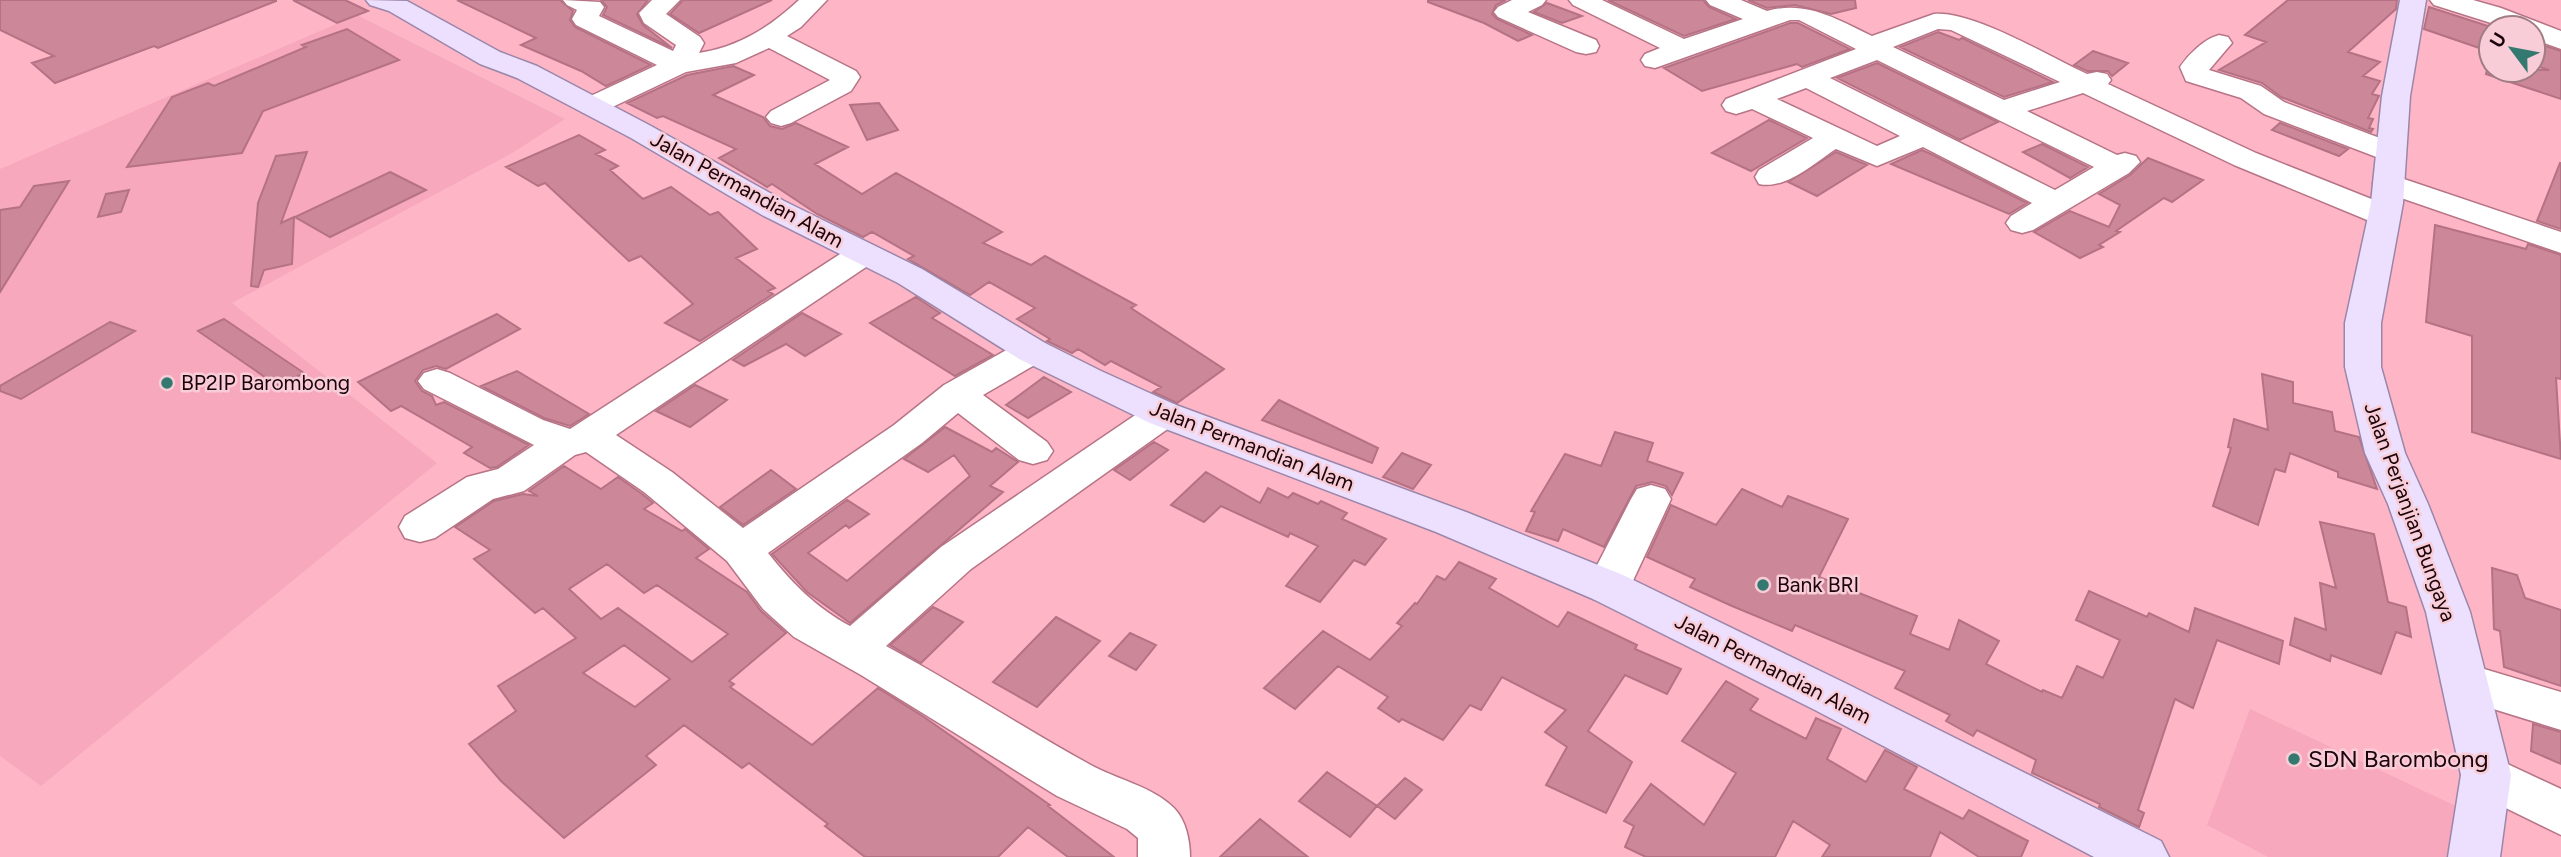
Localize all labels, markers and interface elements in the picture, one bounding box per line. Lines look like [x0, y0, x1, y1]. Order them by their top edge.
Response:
north arrow [2477, 14, 2547, 84]
text: U [2485, 28, 2511, 52]
street label: Jalan Permandian Alam [646, 126, 848, 253]
place label: BP2IP Barombong [181, 370, 350, 395]
marker: BP2IP Barombong [159, 375, 175, 391]
street label: Jalan Permandian Alam [1147, 395, 1358, 496]
street label: Jalan Perjanjian Bungaya [2359, 399, 2462, 625]
place label: Bank BRI [1777, 572, 1859, 597]
marker: Bank BRI [1755, 577, 1771, 593]
street label: Jalan Permandian Alam [1671, 608, 1875, 729]
place label: SDN Barombong [2308, 744, 2489, 773]
marker: SDN Barombong [2286, 751, 2302, 767]

